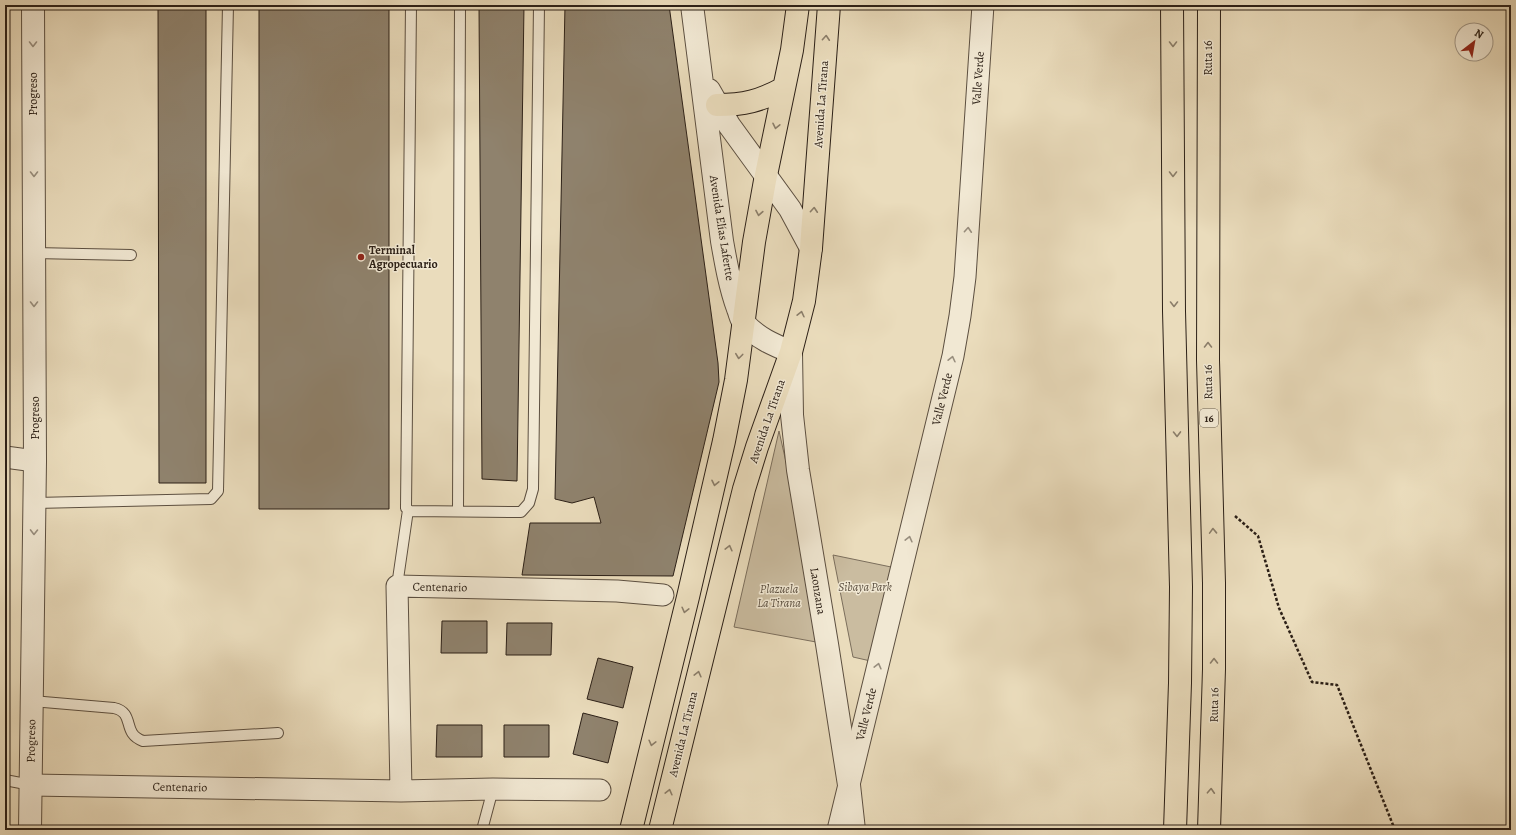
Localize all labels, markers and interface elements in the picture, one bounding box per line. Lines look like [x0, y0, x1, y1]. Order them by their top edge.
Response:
north arrow [1454, 22, 1494, 62]
text: N [1472, 25, 1486, 42]
one-way arrow [822, 35, 831, 41]
street label: Ruta 16 [1200, 40, 1216, 76]
one-way arrow [29, 41, 37, 47]
one-way arrow [1169, 41, 1177, 47]
street label: Valle Verde [968, 51, 988, 106]
street label: Avenida La Tirana [810, 59, 832, 149]
street label: Progreso [25, 72, 41, 116]
one-way arrow [772, 123, 781, 129]
one-way arrow [30, 171, 38, 177]
one-way arrow [1169, 171, 1177, 177]
street label: Avenida Elías Lafertte [706, 173, 738, 282]
one-way arrow [809, 207, 818, 213]
one-way arrow [755, 210, 764, 216]
one-way arrow [964, 227, 973, 233]
place label: Terminal Agropecuario [368, 242, 438, 272]
marker: Terminal Agropecuario [356, 252, 366, 262]
one-way arrow [30, 301, 38, 307]
one-way arrow [1170, 301, 1178, 307]
one-way arrow [796, 311, 804, 317]
one-way arrow [1204, 342, 1212, 348]
one-way arrow [734, 352, 743, 359]
one-way arrow [948, 355, 956, 362]
street label: Ruta 16 [1200, 364, 1216, 400]
street label: Valle Verde [928, 371, 956, 428]
street label: Avenida La Tirana [745, 377, 789, 466]
street label: Progreso [27, 396, 43, 440]
road number: 16 [1200, 409, 1218, 427]
one-way arrow [1173, 431, 1181, 437]
one-way arrow [712, 480, 720, 486]
one-way arrow [1208, 528, 1217, 534]
one-way arrow [30, 529, 38, 535]
one-way arrow [904, 536, 912, 542]
one-way arrow [725, 544, 733, 551]
street label: Laonzana [806, 566, 830, 616]
street label: Centenario [413, 579, 468, 595]
park label: Sibaya Park [838, 579, 892, 595]
park label: Plazuela La Tirana [757, 581, 801, 611]
one-way arrow [681, 606, 690, 613]
one-way arrow [1210, 658, 1218, 664]
one-way arrow [873, 662, 882, 669]
one-way arrow [693, 671, 702, 678]
street label: Valle Verde [852, 686, 880, 743]
street label: Ruta 16 [1206, 687, 1222, 723]
street label: Avenida La Tirana [664, 689, 701, 779]
street label: Progreso [23, 719, 39, 763]
one-way arrow [648, 739, 657, 746]
street label: Centenario [153, 779, 208, 795]
one-way arrow [1206, 788, 1215, 794]
one-way arrow [665, 789, 673, 795]

